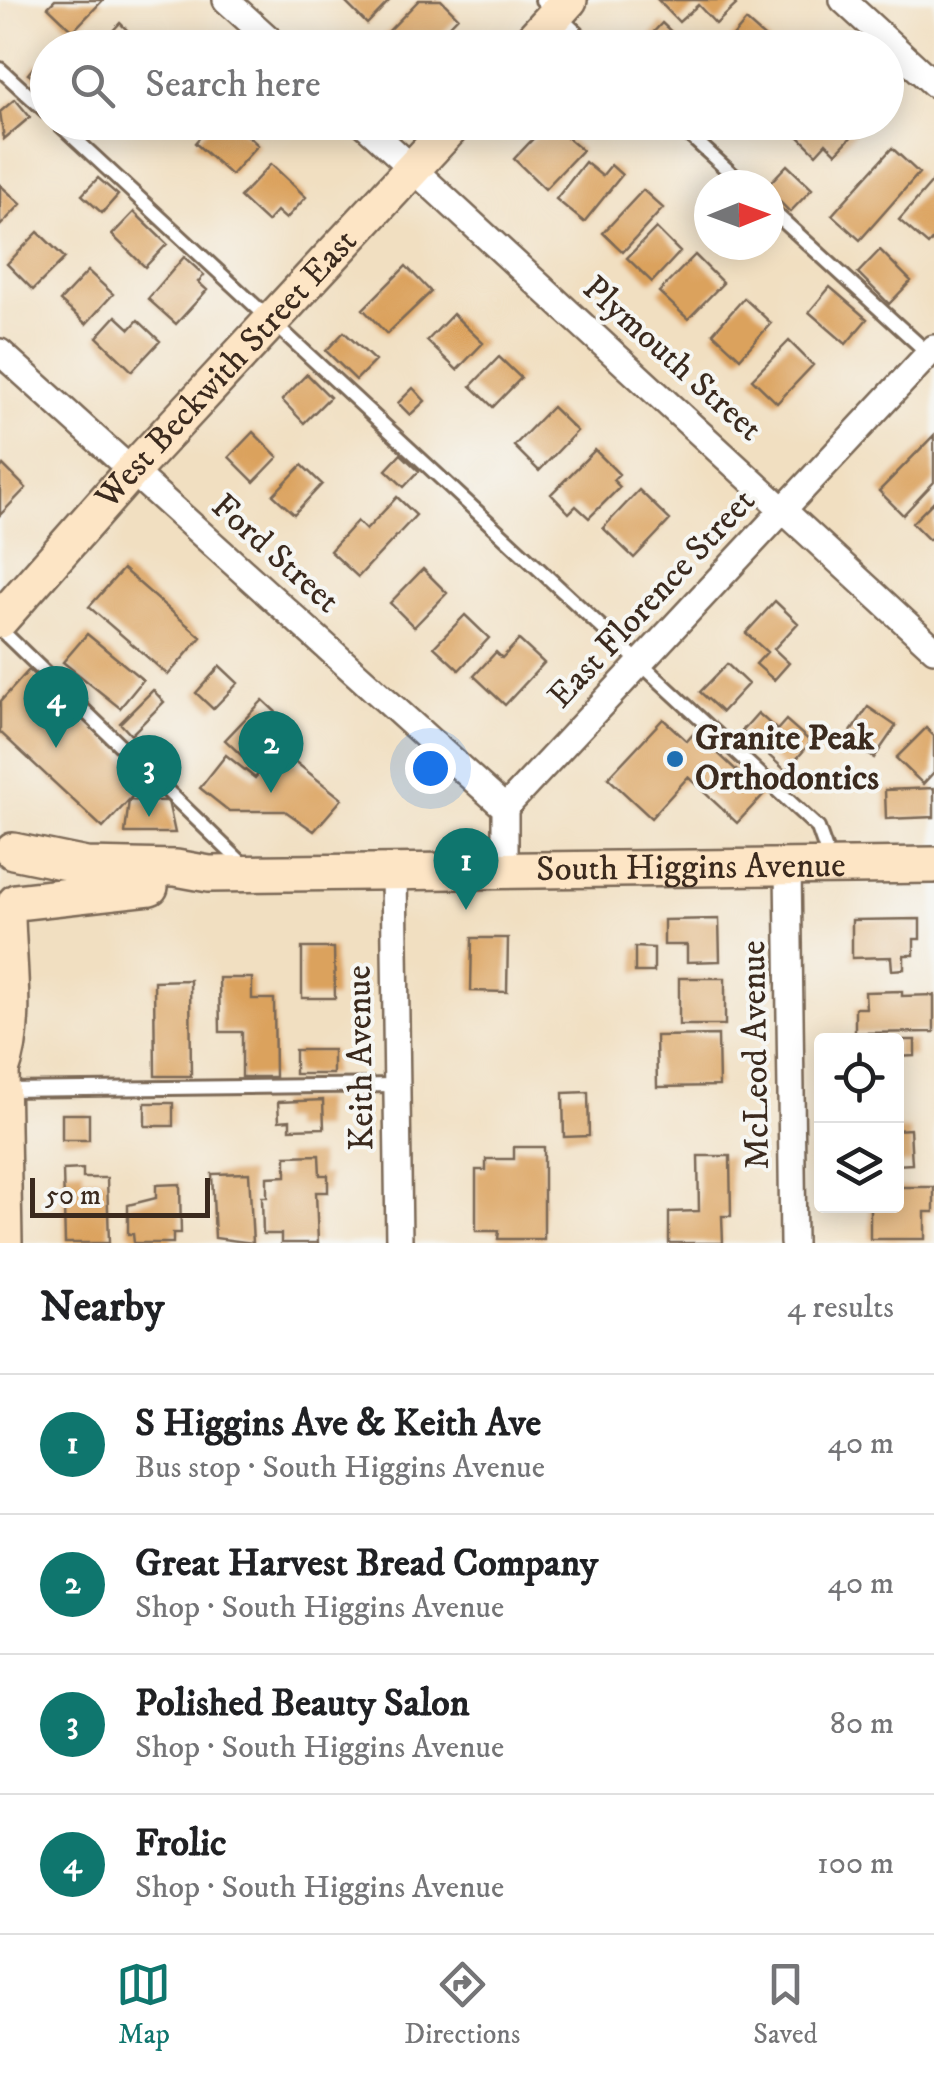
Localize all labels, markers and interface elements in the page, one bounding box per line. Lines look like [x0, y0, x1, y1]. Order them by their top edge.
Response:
search box [30, 30, 904, 140]
icon: search [65, 58, 120, 113]
text: Search here [145, 61, 321, 109]
north arrow [694, 170, 784, 260]
street label: West Beckwith Street East [86, 220, 367, 519]
street label: Plymouth Street [573, 267, 771, 451]
street label: East Florence Street [539, 480, 765, 718]
street label: Ford Street [202, 485, 348, 623]
pin: 4 [23, 666, 88, 748]
pin: 2 [238, 710, 304, 793]
place label: Granite Peak Orthodontics [695, 717, 879, 801]
pin: 3 [116, 734, 182, 817]
your location [405, 743, 456, 794]
marker: Granite Peak Orthodontics [664, 748, 686, 770]
pin: 1 [434, 828, 498, 910]
street label: South Higgins Avenue [536, 844, 846, 892]
street label: McLeod Avenue [732, 940, 780, 1170]
street label: Keith Avenue [337, 965, 385, 1151]
map controls [814, 1033, 904, 1213]
button: locate [814, 1033, 904, 1123]
button: layers [814, 1123, 904, 1213]
scale bar [30, 1173, 210, 1218]
text: 50 m [45, 1178, 101, 1213]
text: Nearby [40, 1282, 164, 1334]
text: 4 results [787, 1288, 894, 1328]
text: S Higgins Ave & Keith Ave [135, 1400, 541, 1448]
text: 1 [67, 1424, 78, 1464]
text: 40 m [827, 1424, 894, 1464]
text: Bus stop · South Higgins Avenue [135, 1448, 545, 1488]
text: Great Harvest Bread Company [135, 1540, 598, 1588]
text: 2 [65, 1564, 80, 1604]
text: 40 m [827, 1564, 894, 1604]
text: Shop · South Higgins Avenue [135, 1588, 504, 1628]
text: Polished Beauty Salon [135, 1680, 470, 1728]
text: 3 [67, 1704, 78, 1744]
text: 80 m [830, 1704, 894, 1744]
text: Shop · South Higgins Avenue [135, 1728, 504, 1768]
text: Frolic [135, 1820, 226, 1868]
text: 4 [63, 1844, 82, 1884]
text: 100 m [817, 1844, 894, 1884]
text: Shop · South Higgins Avenue [135, 1868, 504, 1908]
tab: Map [116, 1957, 171, 2052]
tab: Directions [404, 1957, 520, 2052]
tab: Saved [753, 1957, 818, 2052]

